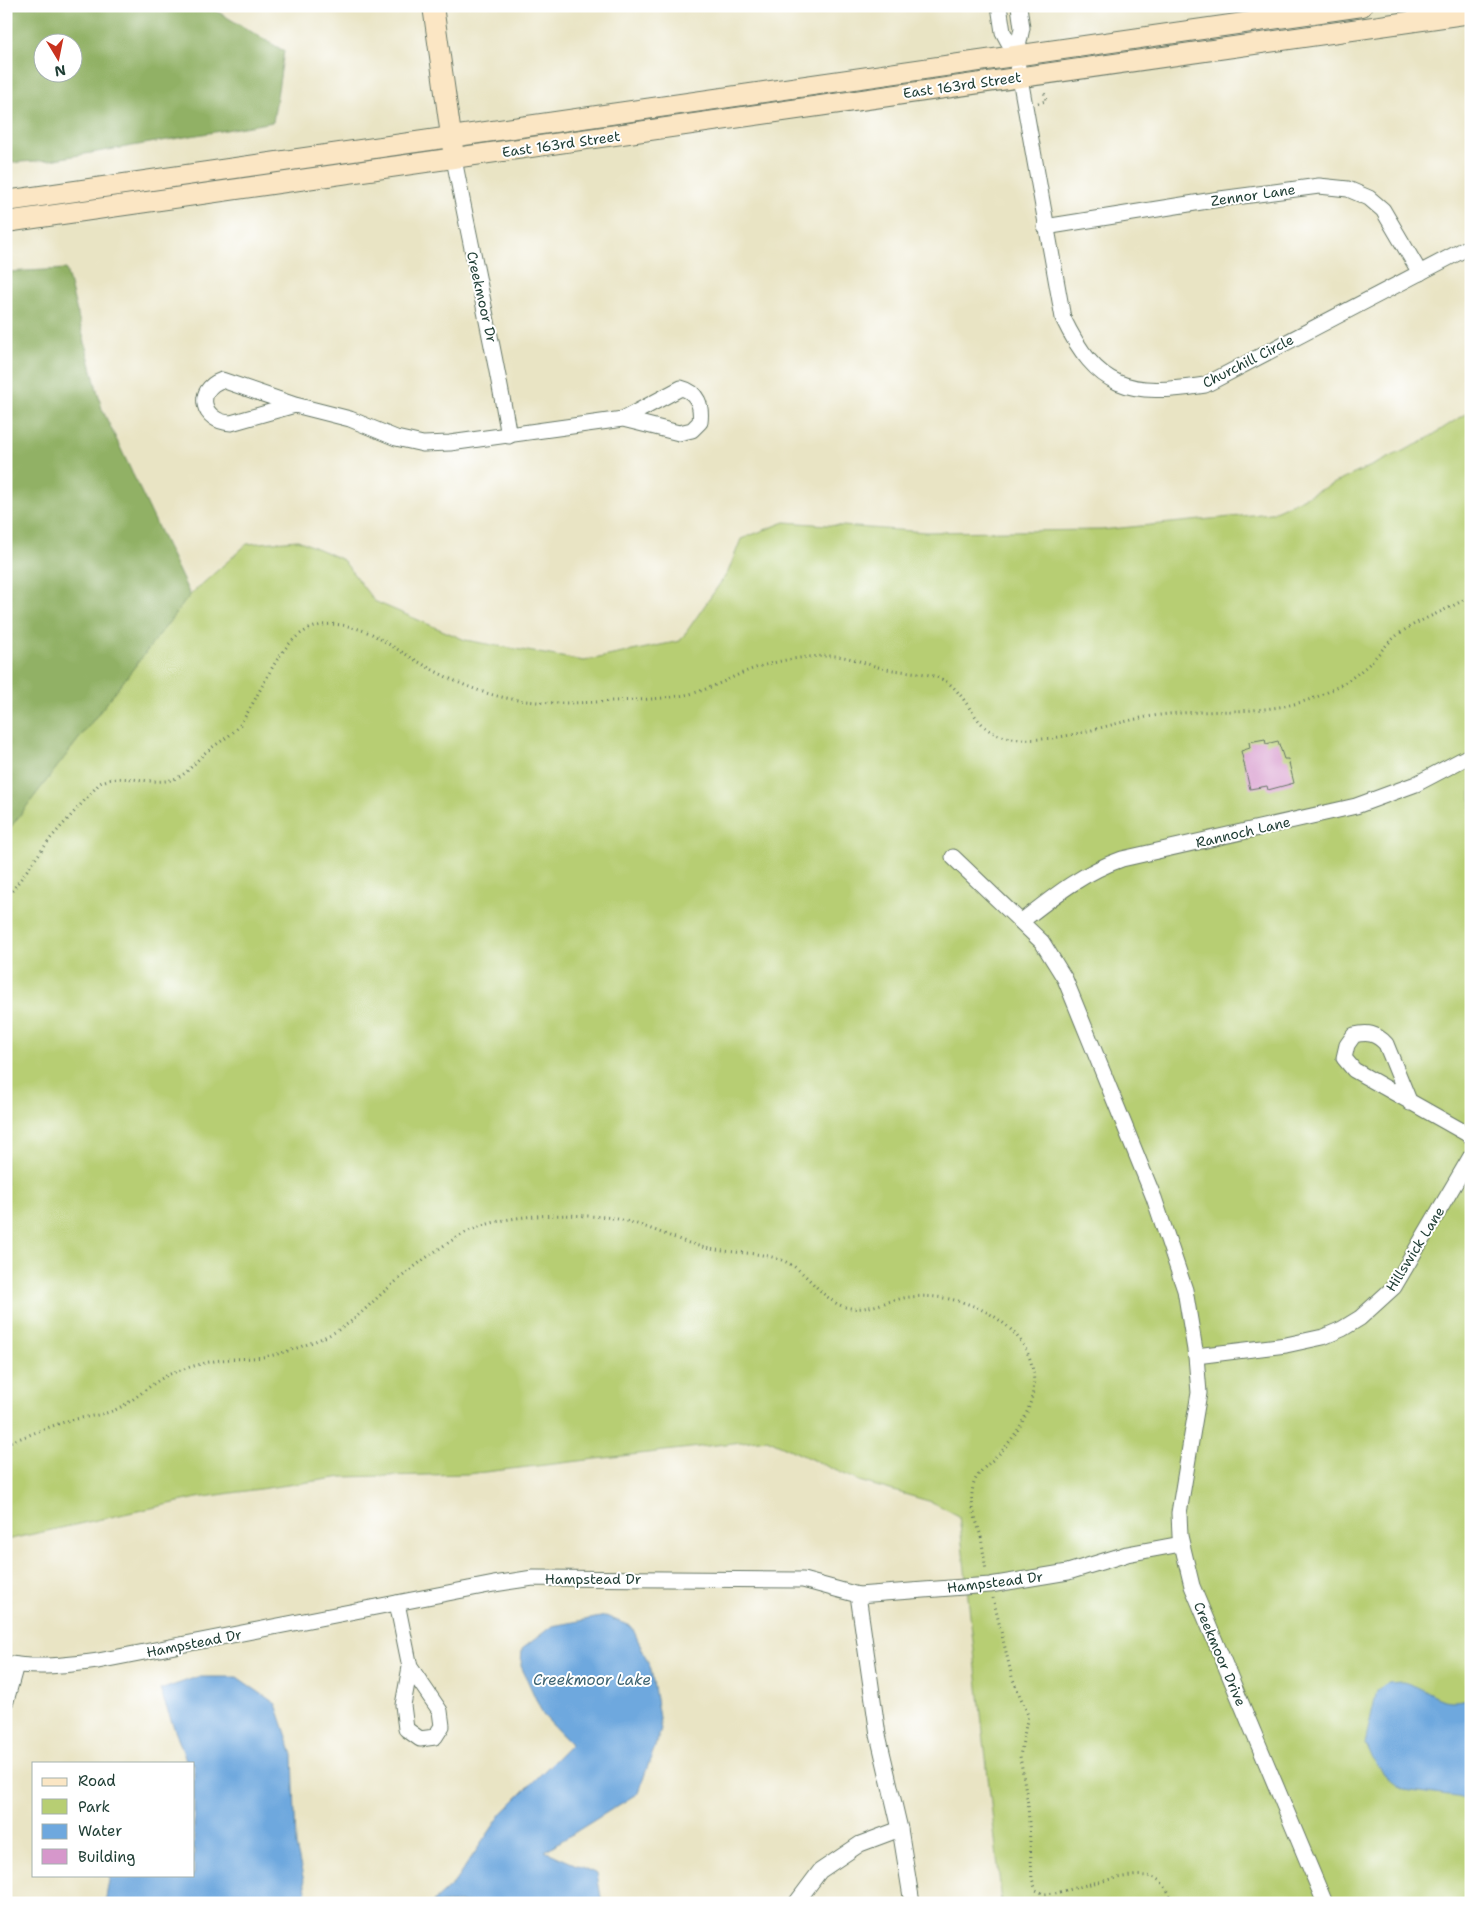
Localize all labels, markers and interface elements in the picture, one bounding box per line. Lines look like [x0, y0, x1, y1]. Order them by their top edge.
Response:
north arrow [32, 32, 82, 82]
text: N [53, 61, 67, 81]
street label: East 163rd Street [902, 68, 1022, 102]
street label: East 163rd Street [501, 127, 621, 161]
street label: Zennor Lane [1210, 180, 1297, 210]
street label: Creekmoor Dr [463, 250, 501, 345]
street label: Churchill Circle [1199, 330, 1297, 392]
street label: Rannoch Lane [1194, 812, 1292, 852]
street label: Hillswick Lane [1382, 1203, 1448, 1295]
street label: Hampstead Dr [946, 1567, 1044, 1597]
street label: Hampstead Dr [545, 1570, 642, 1588]
street label: Creekmoor Drive [1190, 1599, 1250, 1709]
street label: Hampstead Dr [145, 1625, 244, 1661]
water label: Creekmoor Lake [533, 1670, 651, 1690]
legend [32, 1762, 195, 1876]
text: Road [78, 1771, 116, 1791]
text: Park [78, 1797, 110, 1817]
text: Water [78, 1821, 122, 1841]
text: Building [78, 1847, 135, 1867]

